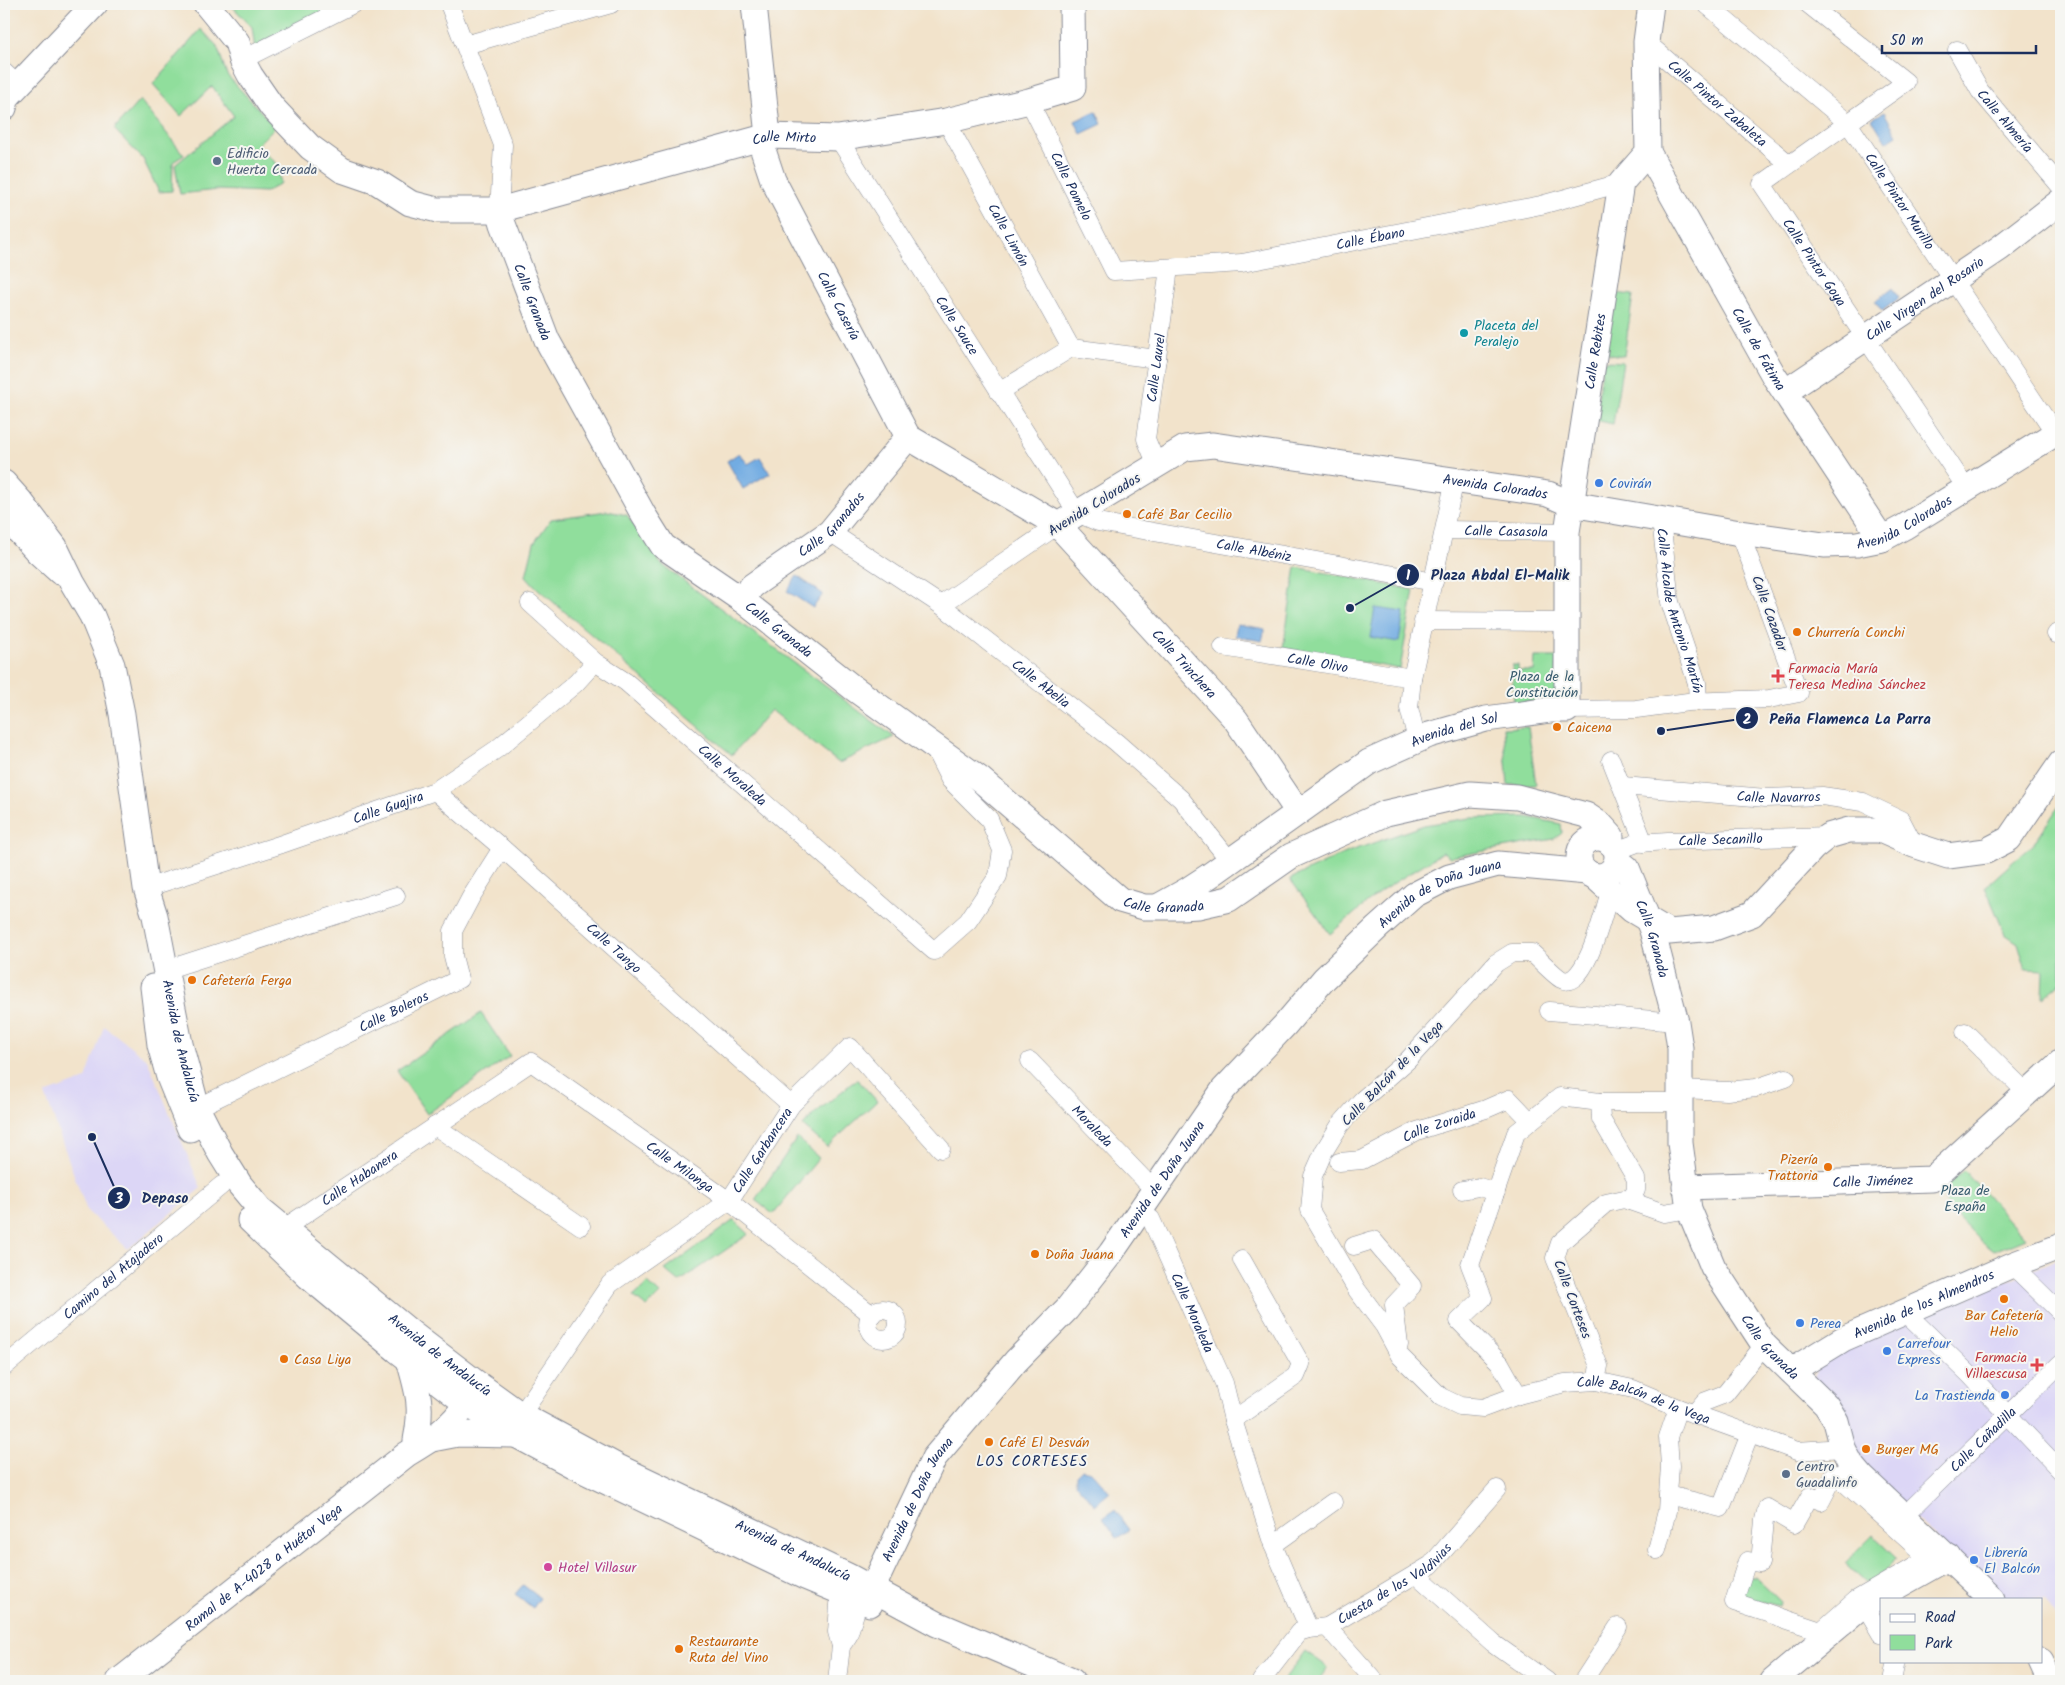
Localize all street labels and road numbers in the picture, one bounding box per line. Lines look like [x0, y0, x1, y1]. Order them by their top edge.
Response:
street label: Calle Pintor Zabaleta [1662, 55, 1772, 153]
street label: Calle Almería [1971, 85, 2038, 158]
street label: Calle Mirto [750, 126, 816, 152]
street label: Calle Pomelo [1044, 148, 1097, 225]
street label: Calle Pintor Murillo [1859, 148, 1940, 255]
street label: Calle Limón [981, 200, 1034, 271]
street label: Calle Pintor Goya [1776, 214, 1851, 311]
street label: Calle Ébano [1334, 222, 1407, 257]
street label: Calle Virgen del Rosario [1861, 252, 1989, 347]
street label: Calle Granada [507, 261, 556, 344]
street label: Calle Casería [811, 267, 865, 345]
street label: Calle Sauce [929, 292, 984, 361]
street label: Calle de Fátima [1726, 303, 1791, 396]
street label: Calle Rebites [1579, 312, 1613, 391]
street label: Calle Laurel [1141, 332, 1172, 404]
street label: Avenida Colorados [1044, 468, 1145, 542]
street label: Avenida Colorados [1441, 469, 1549, 506]
street label: Calle Granados [793, 487, 871, 563]
street label: Avenida Colorados [1854, 490, 1957, 556]
street label: Calle Casasola [1464, 520, 1548, 544]
street label: Calle Alcalde Antonio Martín [1650, 527, 1708, 694]
street label: Calle Albéniz [1214, 533, 1293, 568]
street label: Calle Cazador [1745, 572, 1793, 656]
street label: Calle Granada [740, 596, 817, 664]
street label: Calle Trinchera [1146, 624, 1222, 704]
street label: Calle Olivo [1285, 648, 1350, 679]
street label: Calle Abelia [1006, 654, 1075, 714]
street label: Avenida del Sol [1407, 707, 1500, 754]
street label: Calle Moraleda [692, 739, 771, 812]
street label: Calle Guajira [350, 786, 427, 831]
street label: Calle Navarros [1736, 786, 1821, 810]
street label: Calle Secanillo [1678, 828, 1763, 853]
street label: Avenida de Doña Juana [1373, 854, 1504, 934]
street label: Calle Granada [1120, 891, 1206, 919]
street label: Calle Granada [1629, 896, 1674, 980]
street label: Calle Tango [581, 918, 646, 979]
street label: Avenida de Andalucía [156, 978, 205, 1105]
street label: Calle Boleros [355, 986, 433, 1039]
street label: Calle Balcón de la Vega [1336, 1016, 1449, 1132]
street label: Moraleda [1066, 1100, 1118, 1153]
street label: Calle Garbancera [727, 1103, 799, 1198]
street label: Calle Zoraida [1398, 1103, 1479, 1149]
street label: Avenida de Doña Juana [1114, 1116, 1211, 1243]
street label: Calle Milonga [641, 1136, 718, 1199]
street label: Calle Habanera [317, 1145, 403, 1212]
street label: Calle Jiménez [1832, 1170, 1914, 1194]
street label: Camino del Atajadero [58, 1228, 169, 1326]
street label: Calle Corteses [1547, 1257, 1597, 1342]
street label: Avenida de los Almendros [1850, 1264, 1998, 1345]
street label: Calle Moraleda [1164, 1269, 1219, 1357]
street label: Avenida de Andalucía [383, 1308, 496, 1402]
street label: Calle Granada [1735, 1310, 1804, 1386]
street label: Calle Balcón de la Vega [1576, 1371, 1713, 1431]
street label: Calle Cañadilla [1945, 1402, 2022, 1478]
street label: Avenida de Doña Juana [876, 1432, 959, 1566]
street label: Ramal de A-4028 a Huétor Vega [180, 1499, 348, 1637]
street label: Avenida de Andalucía [731, 1514, 854, 1588]
street label: Cuesta de los Valdivias [1333, 1538, 1458, 1631]

